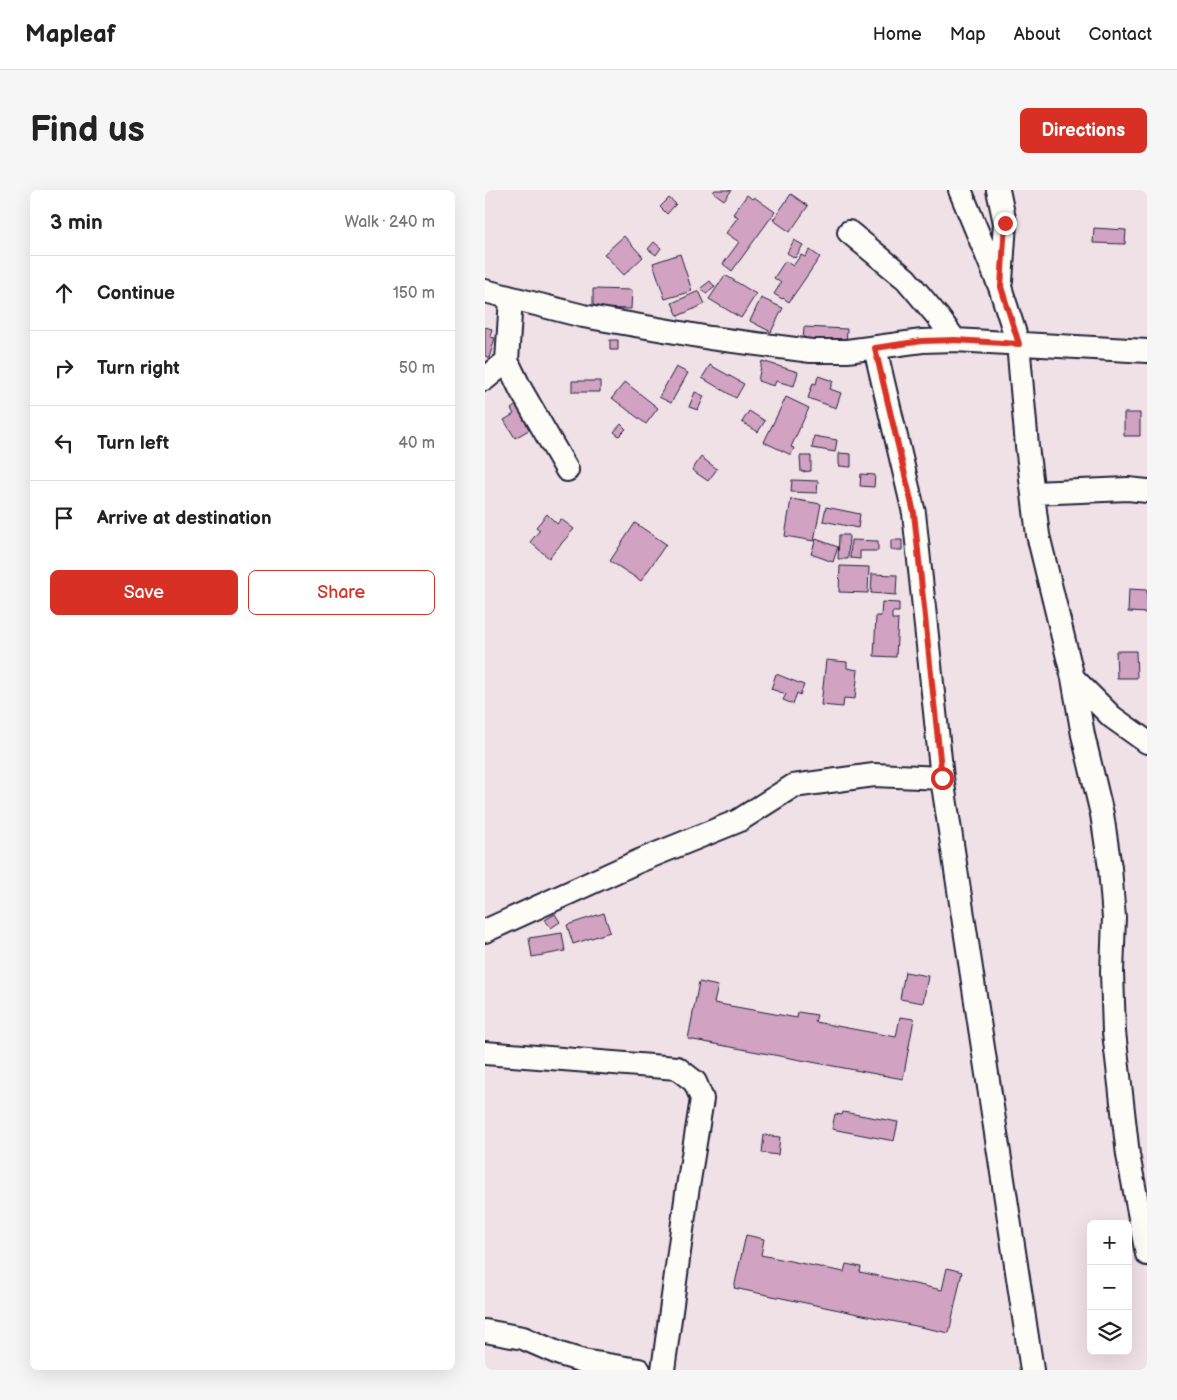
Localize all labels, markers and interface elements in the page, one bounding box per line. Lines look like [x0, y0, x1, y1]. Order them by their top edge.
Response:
text: Mapleaf [25, 20, 116, 49]
text: Home [873, 24, 922, 45]
text: Map [950, 24, 986, 45]
text: About [1014, 24, 1061, 45]
text: Contact [1089, 24, 1152, 45]
button: Directions [1020, 108, 1147, 153]
text: Find us [30, 109, 145, 152]
text: 3 min [50, 210, 103, 235]
route end [994, 212, 1017, 235]
text: Walk · 240 m [345, 213, 435, 232]
icon: ahead [50, 279, 78, 307]
text: Continue [97, 282, 175, 305]
text: 150 m [393, 284, 435, 303]
icon: right [50, 354, 78, 382]
text: Turn right [97, 357, 180, 380]
text: 50 m [399, 359, 435, 378]
icon: left [50, 429, 78, 457]
text: Turn left [97, 432, 169, 455]
text: 40 m [398, 434, 435, 453]
icon: arrive [50, 504, 78, 532]
text: Arrive at destination [97, 507, 272, 530]
button: Save [50, 570, 238, 615]
button: Share [248, 570, 435, 615]
route start [931, 767, 954, 790]
map controls [1087, 1220, 1132, 1355]
button: + [1087, 1220, 1132, 1265]
button: − [1087, 1265, 1132, 1310]
button: layers [1087, 1310, 1132, 1355]

